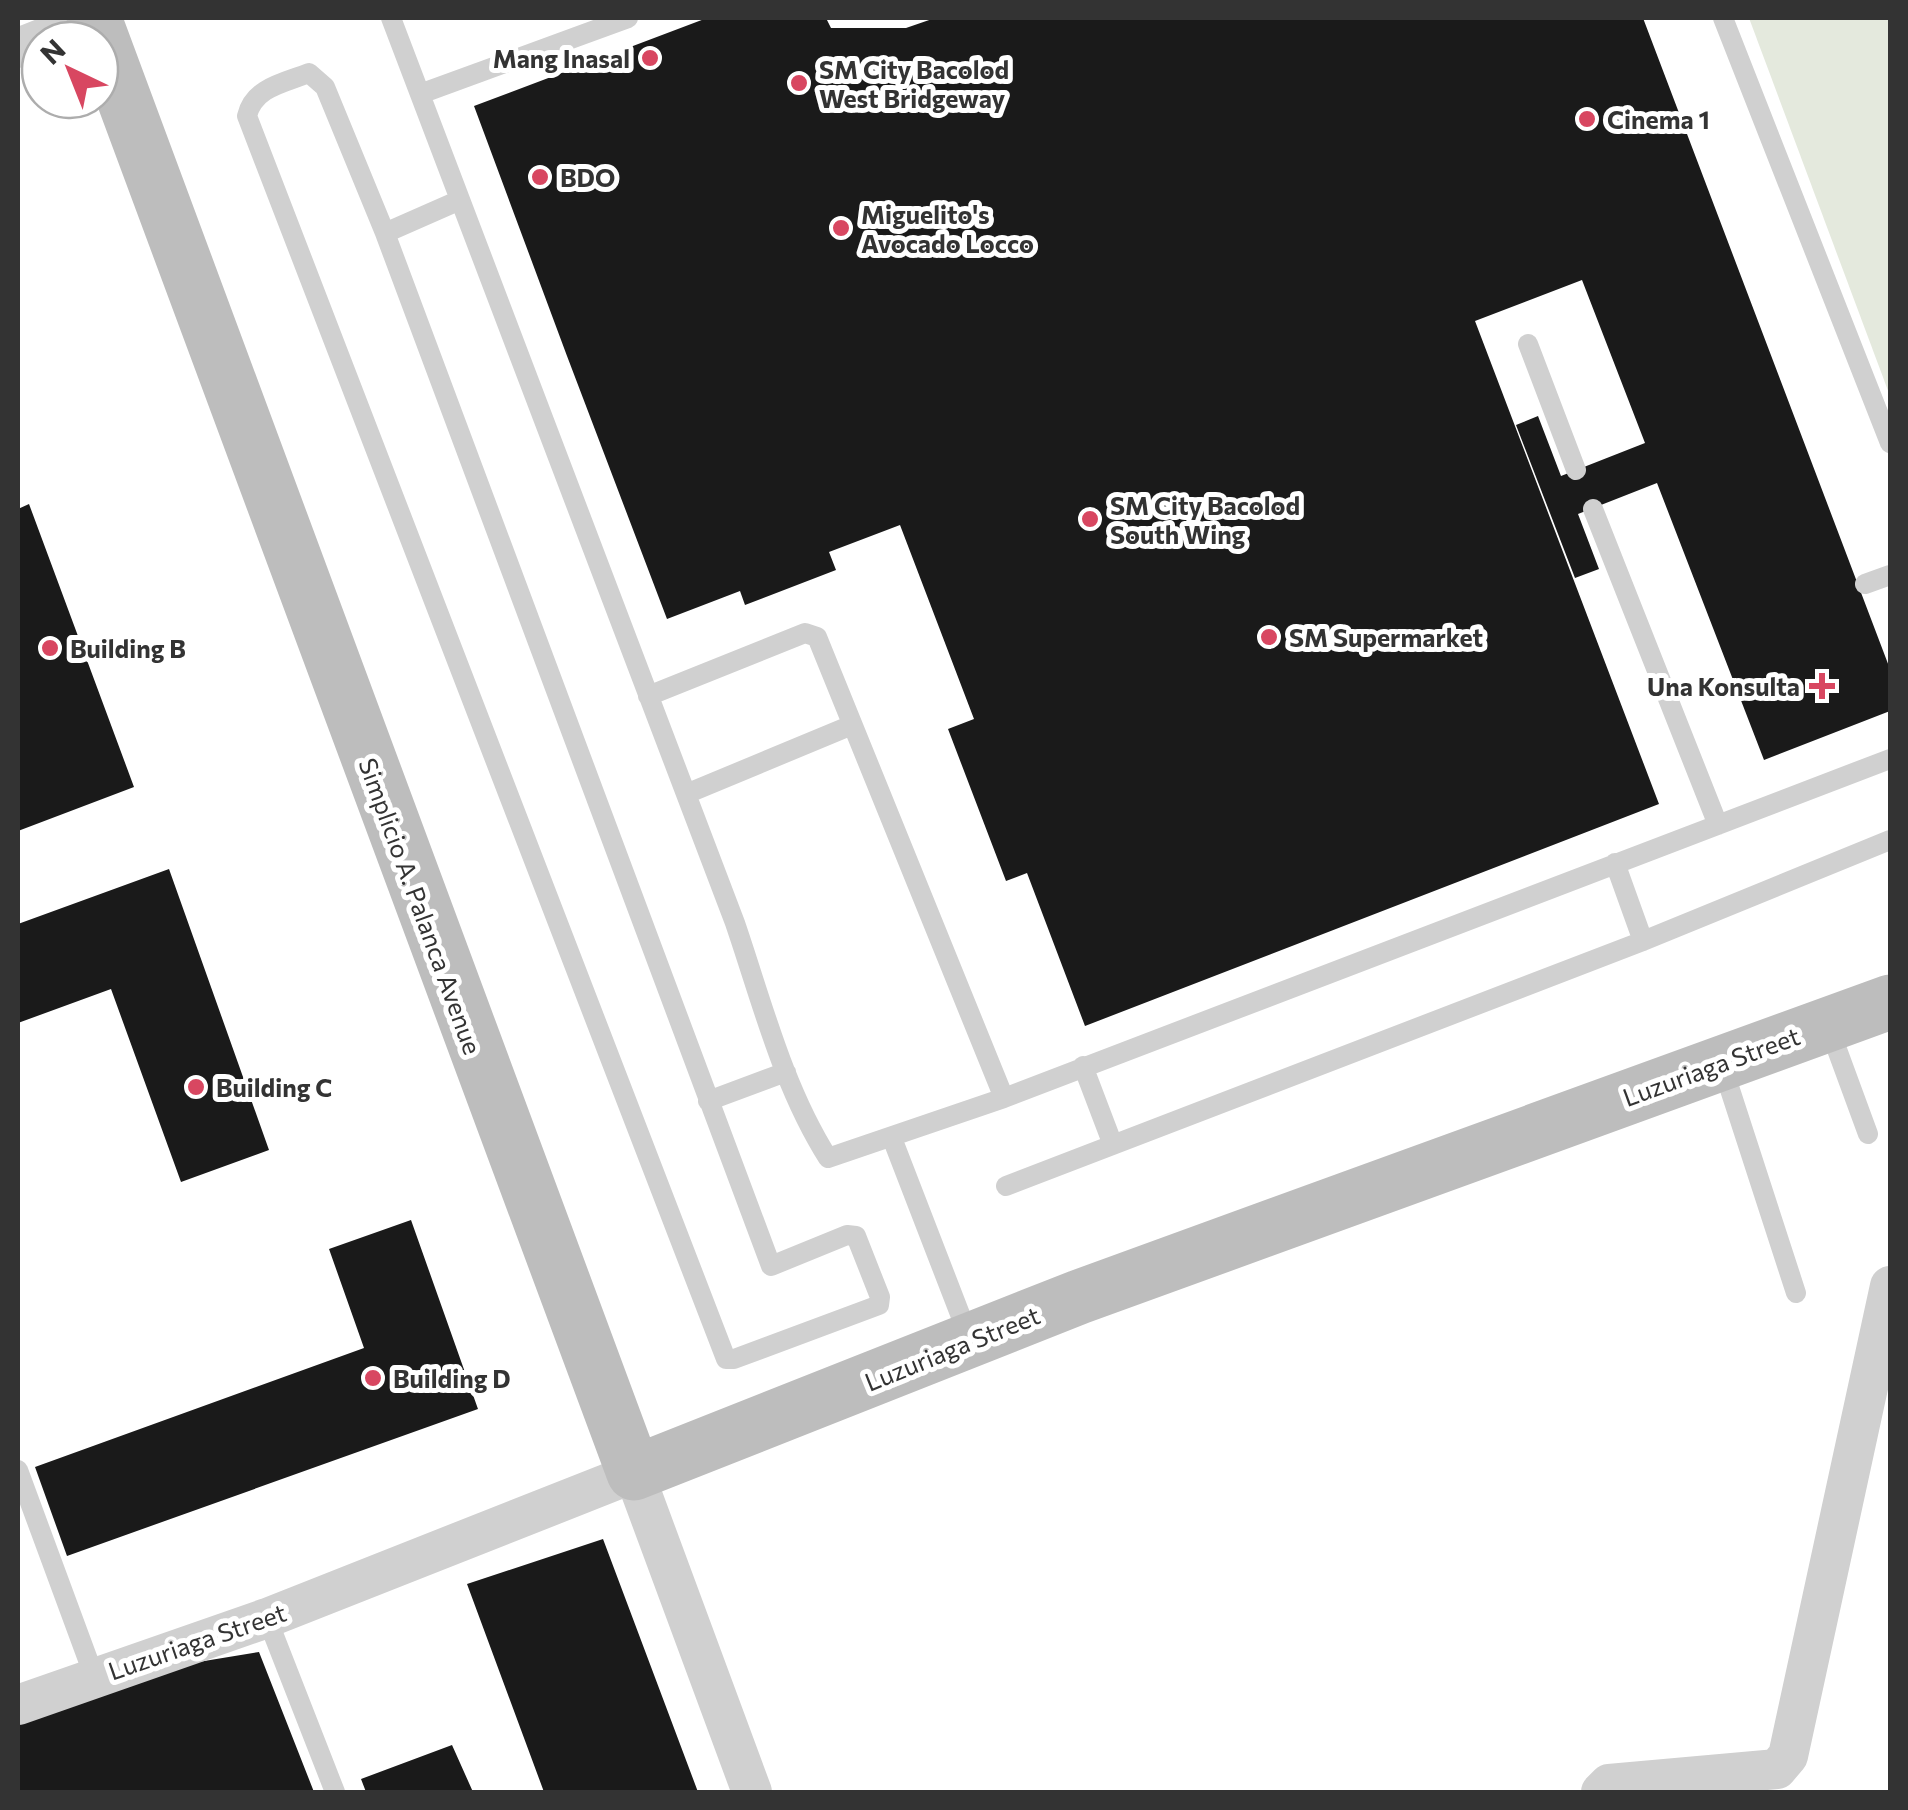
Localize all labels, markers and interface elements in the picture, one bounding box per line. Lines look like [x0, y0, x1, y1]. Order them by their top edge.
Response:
north arrow [20, 20, 120, 120]
text: N [33, 31, 72, 71]
place label: Mang Inasal [493, 43, 630, 73]
marker: Mang Inasal [639, 47, 661, 69]
place label: SM City Bacolod West Bridgeway [819, 54, 1009, 113]
marker: SM City Bacolod West Bridgeway [788, 72, 810, 94]
place label: Cinema 1 [1607, 104, 1710, 134]
marker: Cinema 1 [1576, 108, 1598, 130]
place label: BDO [560, 162, 615, 192]
marker: BDO [529, 166, 551, 188]
place label: Miguelito's Avocado Locco [861, 199, 1034, 258]
marker: Miguelito's Avocado Locco [830, 217, 852, 239]
place label: SM City Bacolod South Wing [1110, 490, 1300, 549]
marker: SM City Bacolod South Wing [1079, 508, 1101, 530]
place label: SM Supermarket [1289, 622, 1483, 652]
marker: SM Supermarket [1258, 626, 1280, 648]
place label: Building B [70, 633, 186, 663]
marker: Building B [39, 637, 61, 659]
place label: Una Konsulta [1647, 671, 1800, 701]
marker: Una Konsulta [1809, 673, 1835, 699]
street label: Simplicio A. Palanca Avenue [353, 754, 489, 1058]
street label: Luzuriaga Street [1618, 1020, 1804, 1112]
place label: Building C [216, 1072, 332, 1102]
marker: Building C [185, 1076, 207, 1098]
street label: Luzuriaga Street [860, 1299, 1044, 1397]
place label: Building D [393, 1363, 511, 1393]
marker: Building D [362, 1367, 384, 1389]
street label: Luzuriaga Street [104, 1597, 290, 1685]

